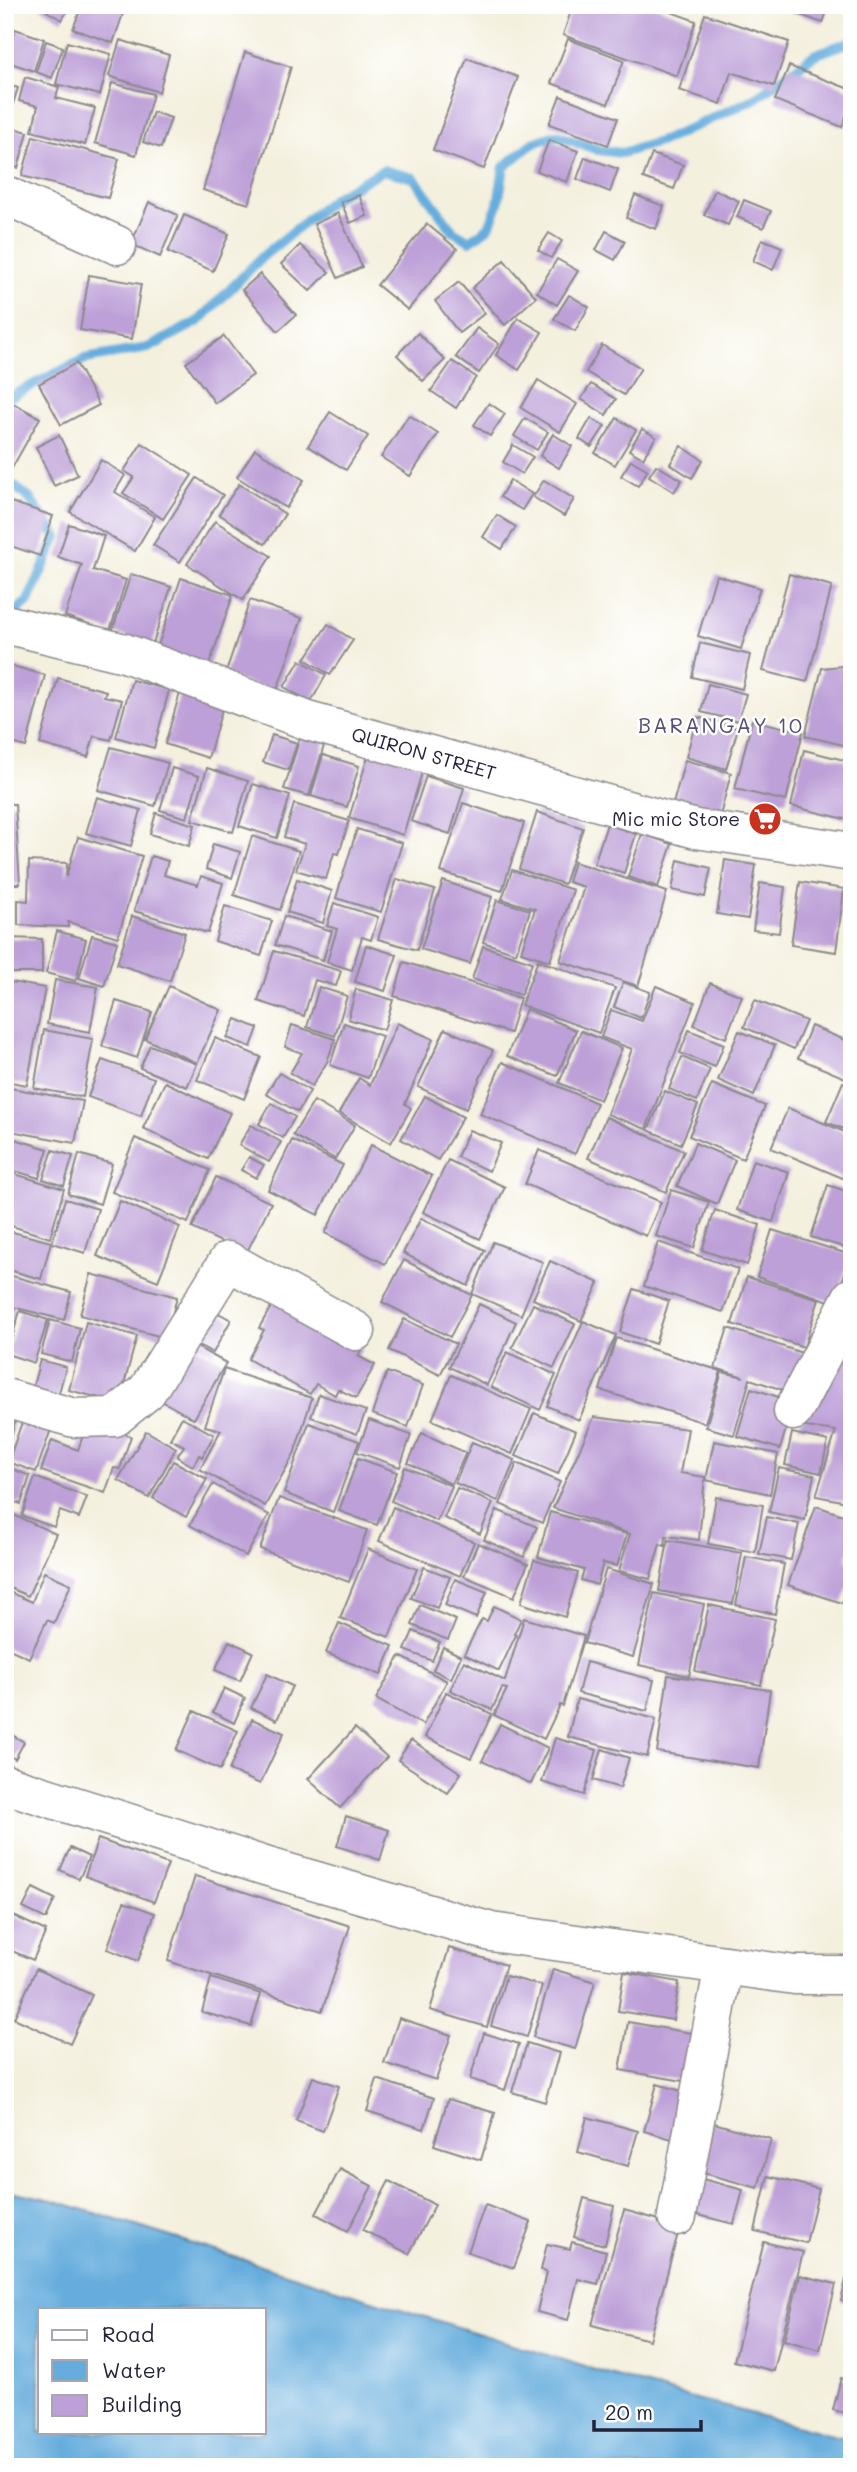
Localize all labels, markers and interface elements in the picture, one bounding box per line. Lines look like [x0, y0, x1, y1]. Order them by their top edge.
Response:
district label: BARANGAY 10 [638, 711, 804, 738]
street label: QUIRON STREET [349, 721, 499, 785]
supermarket icon: Mic mic Store [746, 800, 784, 838]
place label: Mic mic Store [612, 806, 740, 831]
legend [38, 2308, 266, 2434]
text: Road [102, 2320, 154, 2347]
text: Water [102, 2356, 166, 2383]
scale bar [594, 2388, 701, 2432]
text: Building [102, 2390, 182, 2417]
text: 20 m [605, 2398, 653, 2425]

